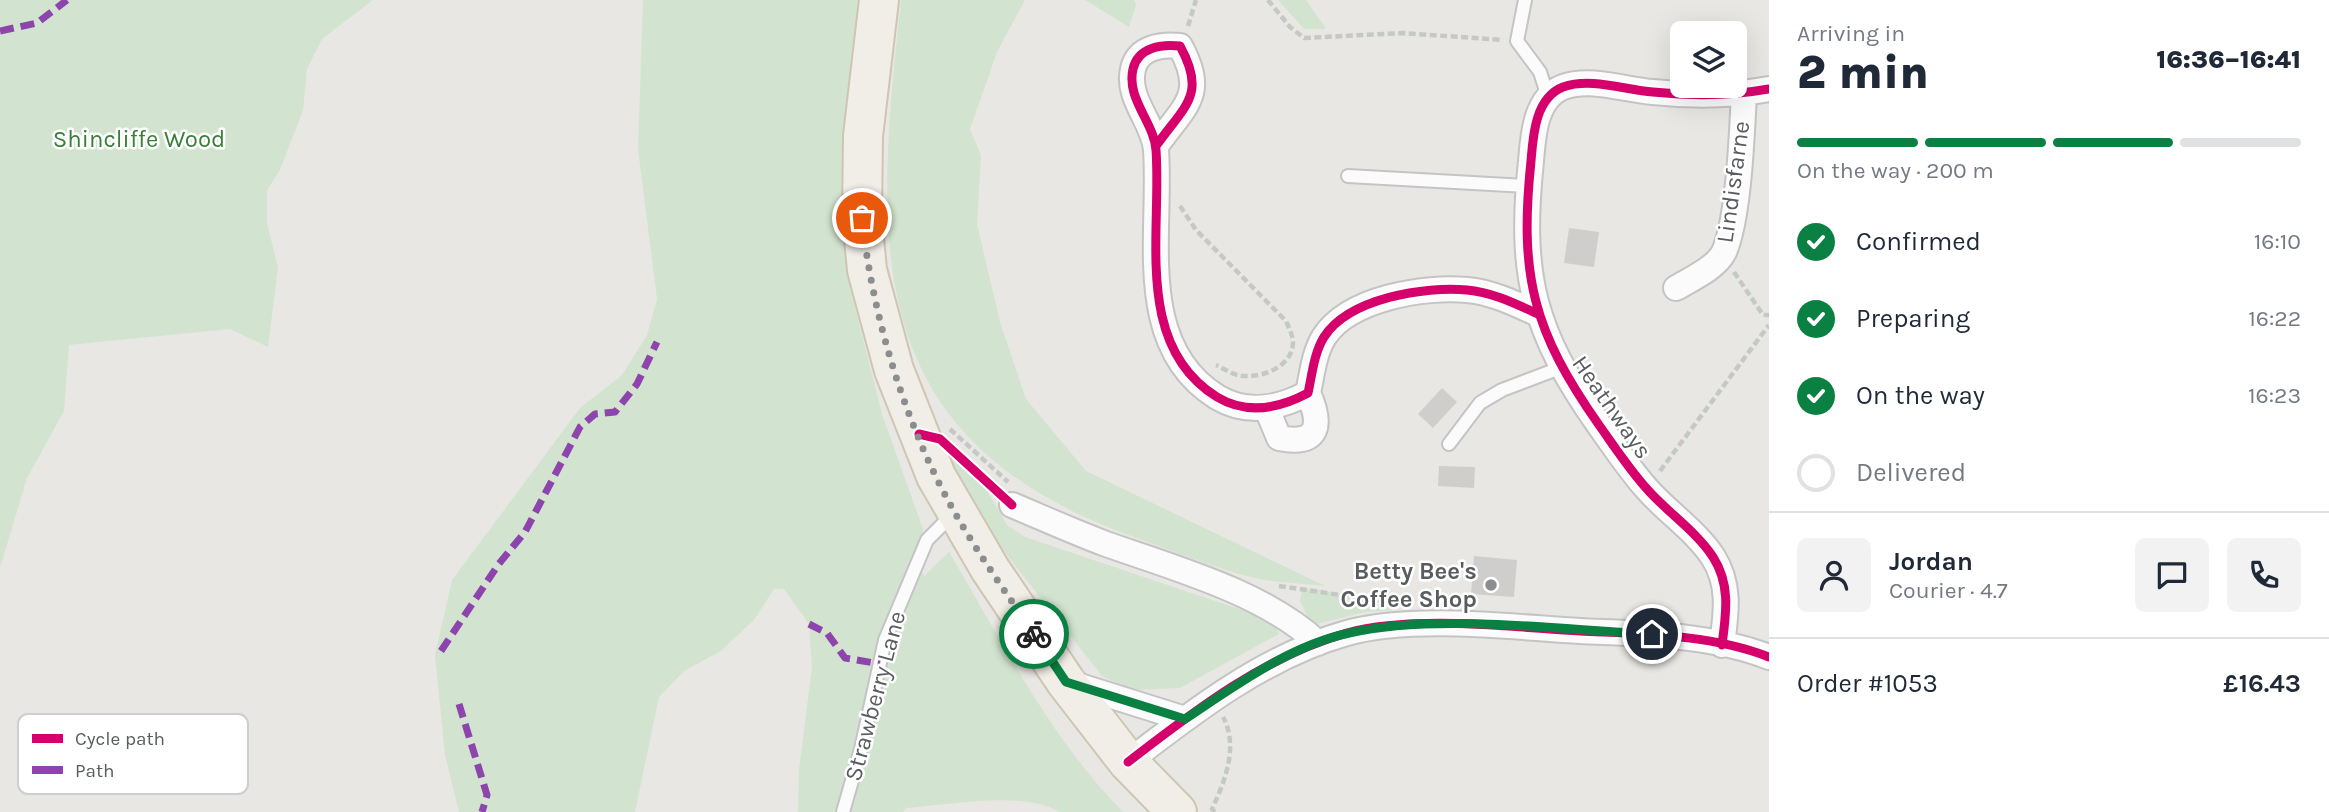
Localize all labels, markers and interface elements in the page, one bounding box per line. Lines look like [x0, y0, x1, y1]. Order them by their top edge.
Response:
text: Arriving in [1797, 20, 1905, 47]
map controls [1670, 21, 1747, 98]
button: layers [1670, 21, 1747, 98]
text: 16:36–16:41 [2156, 44, 2301, 75]
text: 2 min [1797, 46, 1929, 100]
street label: Lindisfarne [1711, 119, 1755, 245]
park label: Shincliffe Wood [53, 125, 225, 153]
text: On the way · 200 m [1797, 157, 1994, 184]
pin [832, 188, 892, 248]
icon: bag [843, 199, 881, 237]
icon: check [1797, 223, 1835, 261]
text: Confirmed [1856, 226, 1981, 257]
text: 16:10 [2254, 228, 2301, 255]
icon: check [1797, 300, 1835, 338]
text: Preparing [1856, 303, 1970, 334]
text: 16:22 [2248, 305, 2301, 332]
street label: Heathways [1566, 350, 1658, 464]
icon: check [1797, 377, 1835, 415]
text: On the way [1856, 380, 1985, 411]
text: 16:23 [2248, 382, 2301, 409]
text: Delivered [1856, 457, 1966, 488]
button: person [1797, 538, 1871, 612]
button: chat [2135, 538, 2209, 612]
button: phone [2227, 538, 2301, 612]
text: Jordan [1889, 546, 1973, 577]
place label: Betty Bee's Coffee Shop [1341, 557, 1477, 613]
marker: Betty Bee's Coffee Shop [1483, 577, 1499, 593]
text: Courier · 4.7 [1889, 577, 2008, 604]
courier [999, 599, 1069, 669]
pin [1622, 604, 1682, 664]
street label: Strawberry Lane [839, 608, 911, 784]
icon: bike [1015, 615, 1053, 653]
icon: home [1633, 615, 1671, 653]
text: Order #1053 [1797, 668, 1938, 699]
text: £16.43 [2223, 668, 2301, 699]
legend [18, 714, 248, 794]
text: Cycle path [75, 728, 165, 750]
text: Path [75, 760, 115, 782]

